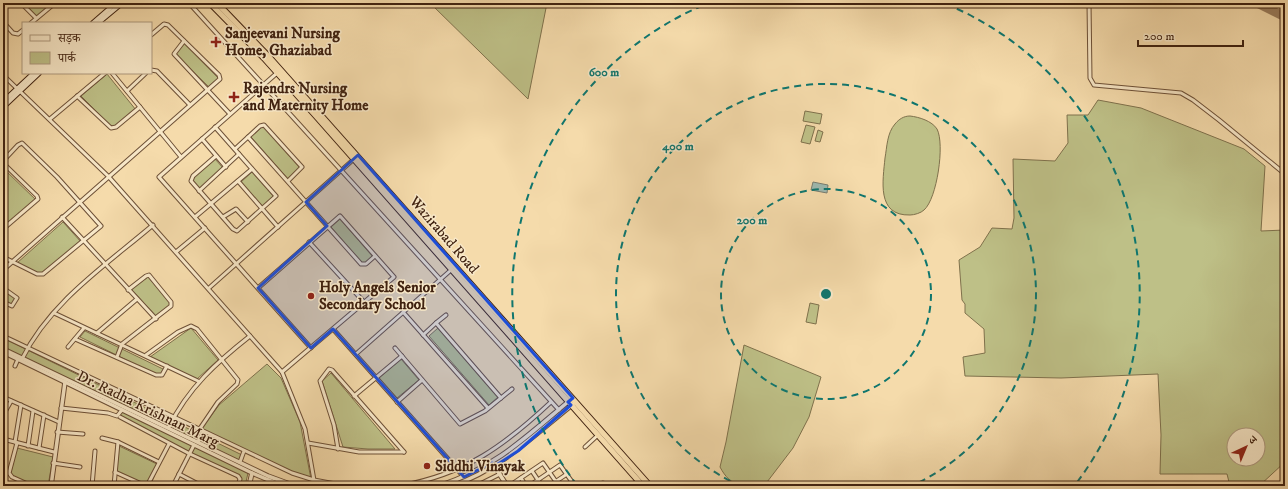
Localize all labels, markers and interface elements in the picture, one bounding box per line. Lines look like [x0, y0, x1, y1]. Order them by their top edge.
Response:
legend [22, 22, 152, 74]
scale bar [1138, 22, 1243, 48]
place label: Sanjeevani Nursing Home, Ghaziabad [225, 24, 341, 60]
text: 200 m [1144, 29, 1174, 44]
text: सड़क [57, 31, 82, 46]
marker: Sanjeevani Nursing Home, Ghaziabad [210, 36, 222, 48]
text: पार्क [57, 51, 77, 66]
text: 600 m [589, 65, 619, 80]
place label: Rajendrs Nursing and Maternity Home [243, 79, 369, 115]
marker: Rajendrs Nursing and Maternity Home [228, 91, 240, 103]
text: 400 m [661, 139, 694, 154]
street label: Wazirabad Road [404, 192, 483, 278]
text: 200 m [737, 213, 767, 228]
place label: Holy Angels Senior Secondary School [319, 278, 436, 314]
centre of rings [819, 287, 833, 301]
marker: Holy Angels Senior Secondary School [306, 291, 316, 301]
street label: Dr. Radha Krishnan Marg [74, 366, 223, 452]
north arrow [1226, 427, 1266, 467]
text: उ [1245, 433, 1260, 448]
place label: Siddhi Vinayak [435, 457, 526, 476]
marker: Siddhi Vinayak [422, 461, 432, 471]

